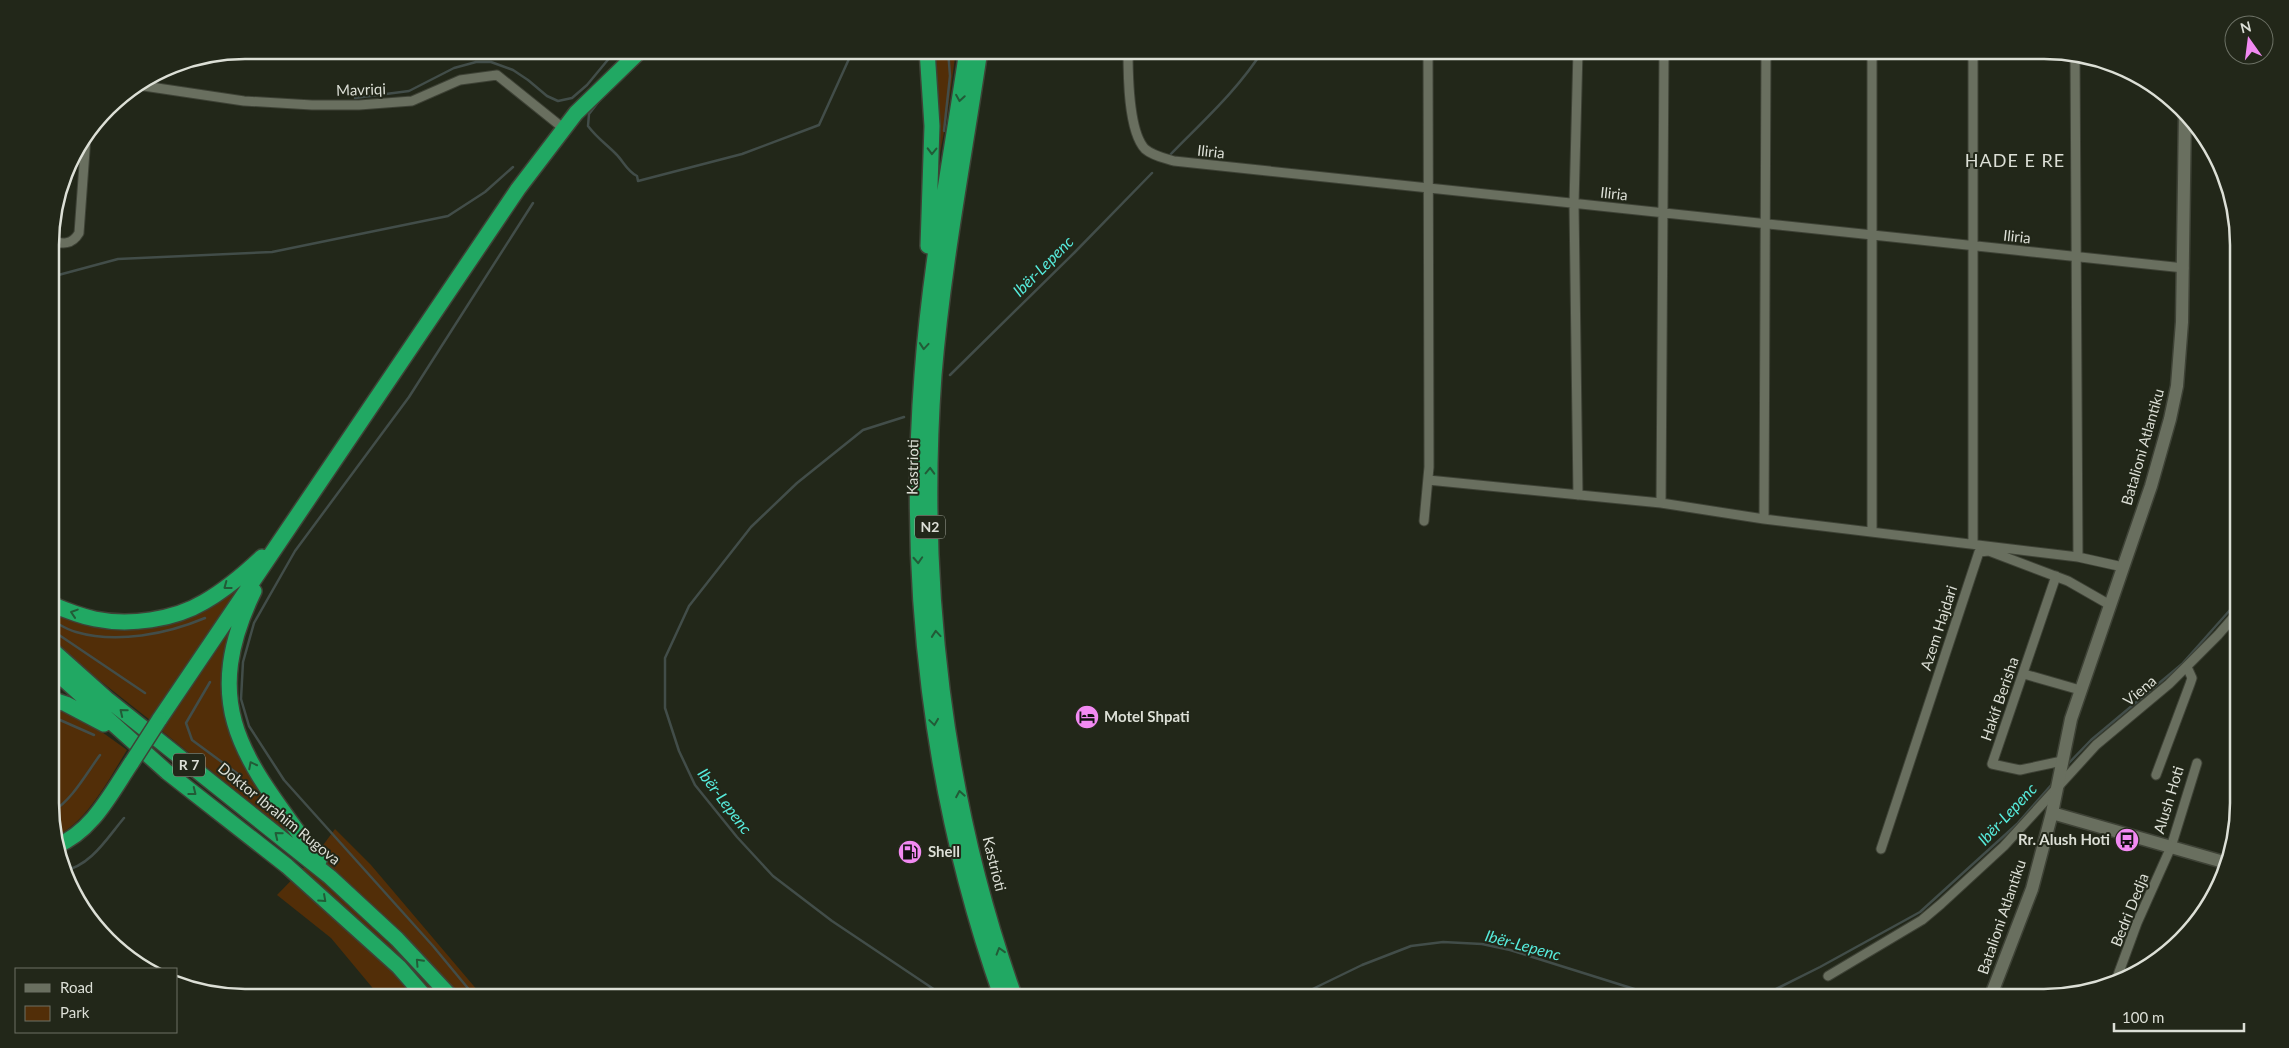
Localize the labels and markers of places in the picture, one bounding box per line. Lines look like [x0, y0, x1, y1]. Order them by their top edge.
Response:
hotel icon: Motel Shpati [1074, 704, 1100, 730]
place label: Motel Shpati [1104, 707, 1190, 725]
bus stop icon: Rr. Alush Hoti [2114, 827, 2140, 853]
place label: Rr. Alush Hoti [2018, 830, 2110, 848]
fuel station icon: Shell [897, 839, 923, 865]
place label: Shell [928, 842, 960, 860]

